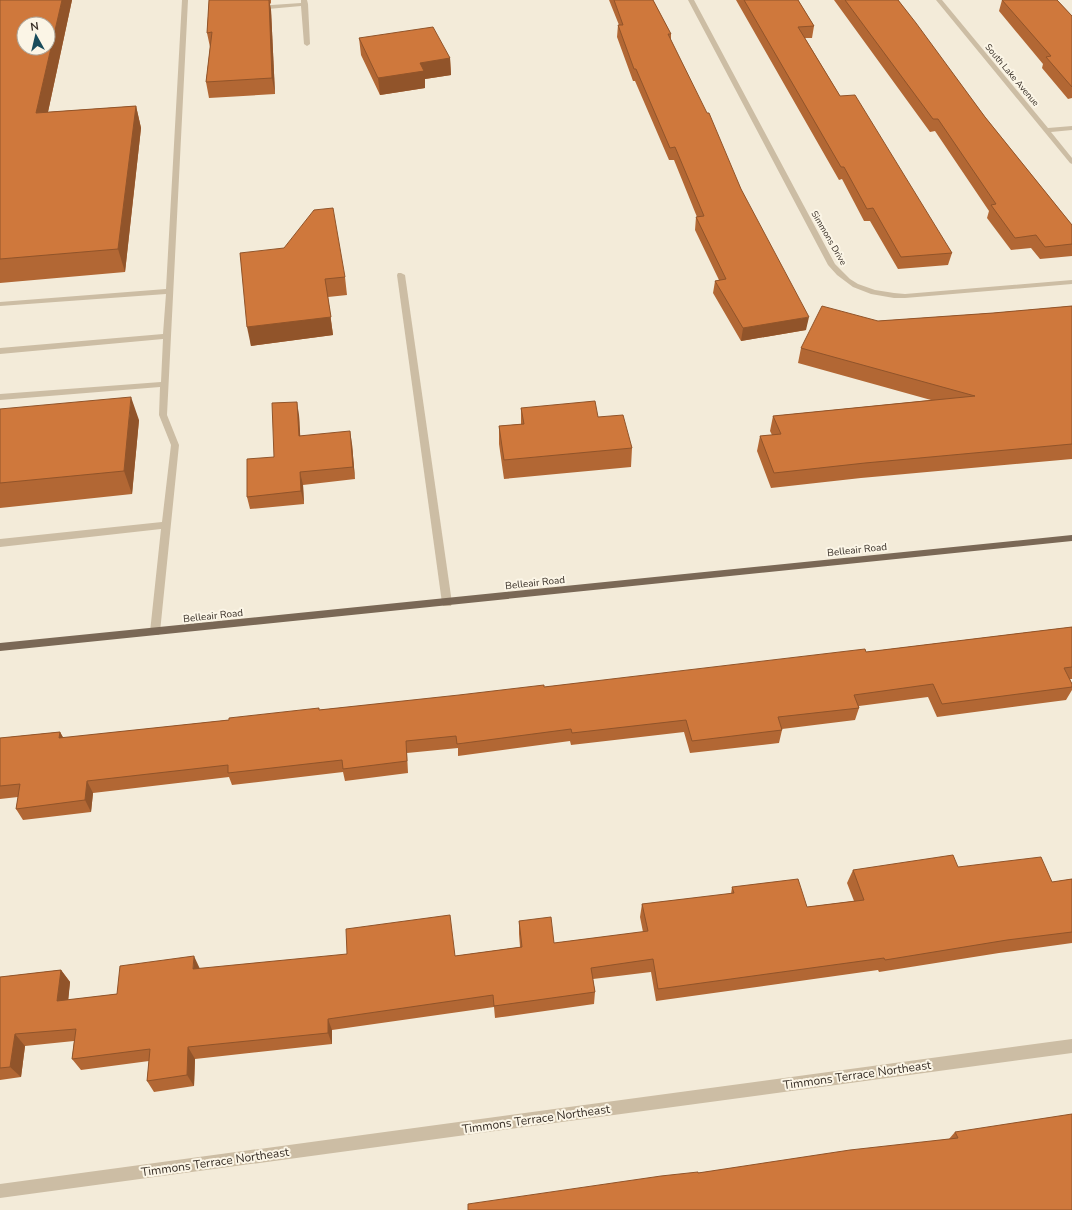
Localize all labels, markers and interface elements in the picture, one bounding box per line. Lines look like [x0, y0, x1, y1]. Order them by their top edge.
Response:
north arrow [16, 16, 56, 56]
text: N [30, 19, 40, 35]
street label: South Lake Avenue [982, 41, 1042, 109]
street label: Simmons Drive [809, 209, 850, 268]
street label: Belleair Road [826, 540, 888, 560]
street label: Belleair Road [504, 573, 566, 593]
street label: Belleair Road [182, 606, 244, 626]
street label: Timmons Terrace Northeast [782, 1057, 933, 1093]
street label: Timmons Terrace Northeast [461, 1101, 612, 1137]
street label: Timmons Terrace Northeast [140, 1144, 291, 1180]

